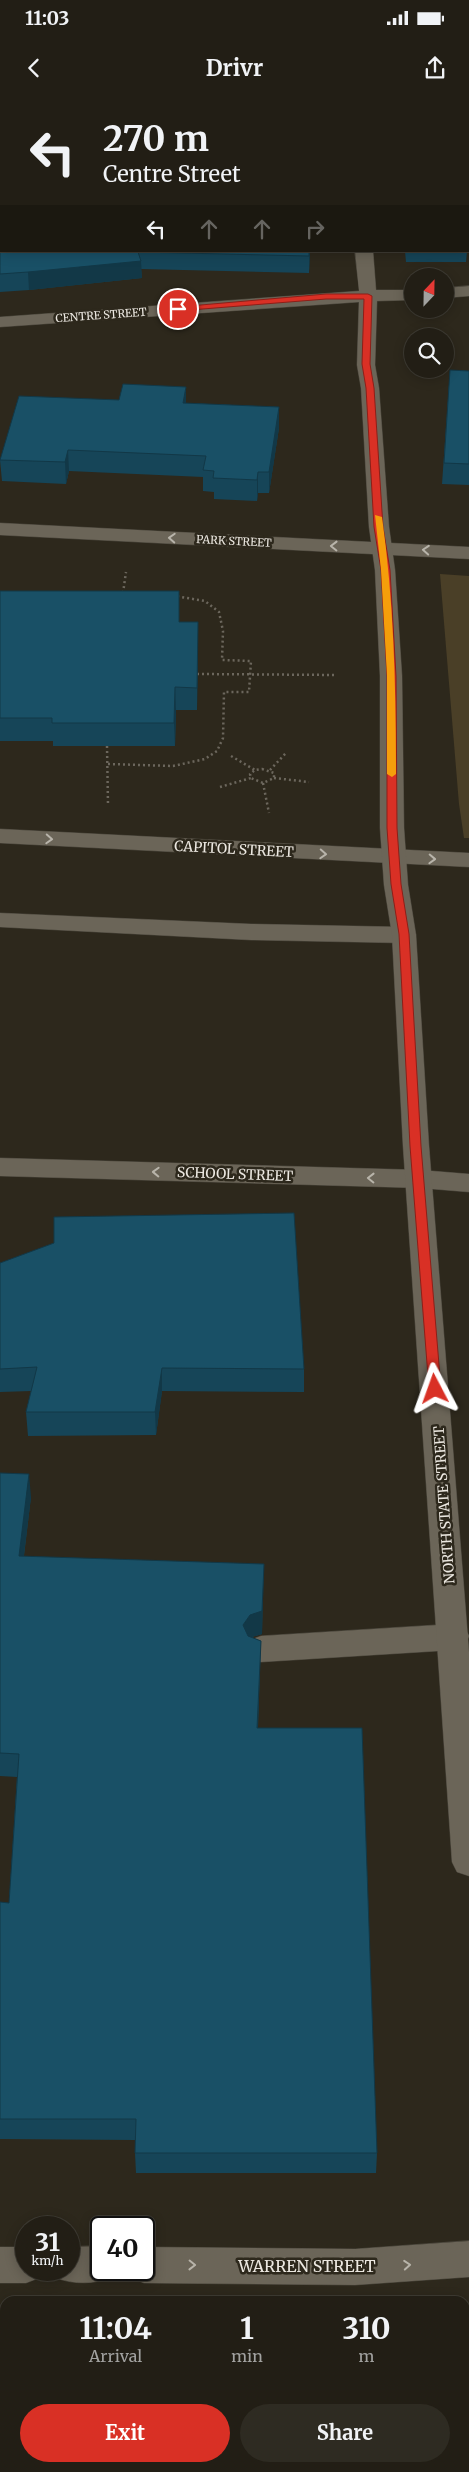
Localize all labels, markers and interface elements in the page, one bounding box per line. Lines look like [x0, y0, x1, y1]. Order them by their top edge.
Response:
text: 11:03 [25, 6, 69, 30]
icon: back [20, 54, 48, 82]
text: Drivr [206, 54, 263, 82]
icon: share [421, 54, 449, 82]
text: 270 m [103, 117, 209, 161]
icon: left [20, 120, 85, 185]
text: Centre Street [103, 160, 241, 188]
icon: left [142, 215, 170, 243]
icon: ahead [195, 215, 223, 243]
icon: ahead [248, 215, 276, 243]
icon: right [301, 215, 329, 243]
north arrow [404, 268, 454, 318]
map controls [404, 268, 454, 378]
pin [157, 288, 199, 330]
icon: arrive [164, 295, 192, 323]
street label: CENTRE STREET [55, 305, 147, 325]
button: search [404, 328, 454, 378]
street label: PARK STREET [196, 532, 272, 550]
one-way arrow [167, 533, 175, 544]
one-way arrow [330, 541, 338, 552]
one-way arrow [421, 545, 429, 556]
one-way arrow [45, 833, 53, 844]
street label: CAPITOL STREET [174, 837, 294, 861]
one-way arrow [319, 849, 327, 860]
one-way arrow [428, 853, 436, 864]
street label: SCHOOL STREET [177, 1163, 294, 1185]
one-way arrow [152, 1166, 160, 1177]
one-way arrow [367, 1173, 374, 1183]
position arrow [408, 1362, 460, 1414]
street label: NORTH STATE STREET [429, 1425, 458, 1584]
speed limit sign: 40 [90, 2216, 155, 2281]
text: 31 [35, 2226, 60, 2258]
text: km/h [32, 2253, 63, 2268]
street label: WARREN STREET [237, 2256, 376, 2276]
one-way arrow [189, 2260, 197, 2270]
one-way arrow [404, 2260, 412, 2271]
text: 11:04 [79, 2309, 152, 2347]
text: 1 [240, 2309, 254, 2347]
text: 310 [342, 2309, 391, 2347]
text: Arrival [89, 2346, 142, 2366]
text: min [231, 2346, 263, 2366]
text: m [358, 2346, 374, 2366]
button: Exit [20, 2404, 230, 2462]
button: Share [240, 2404, 450, 2462]

